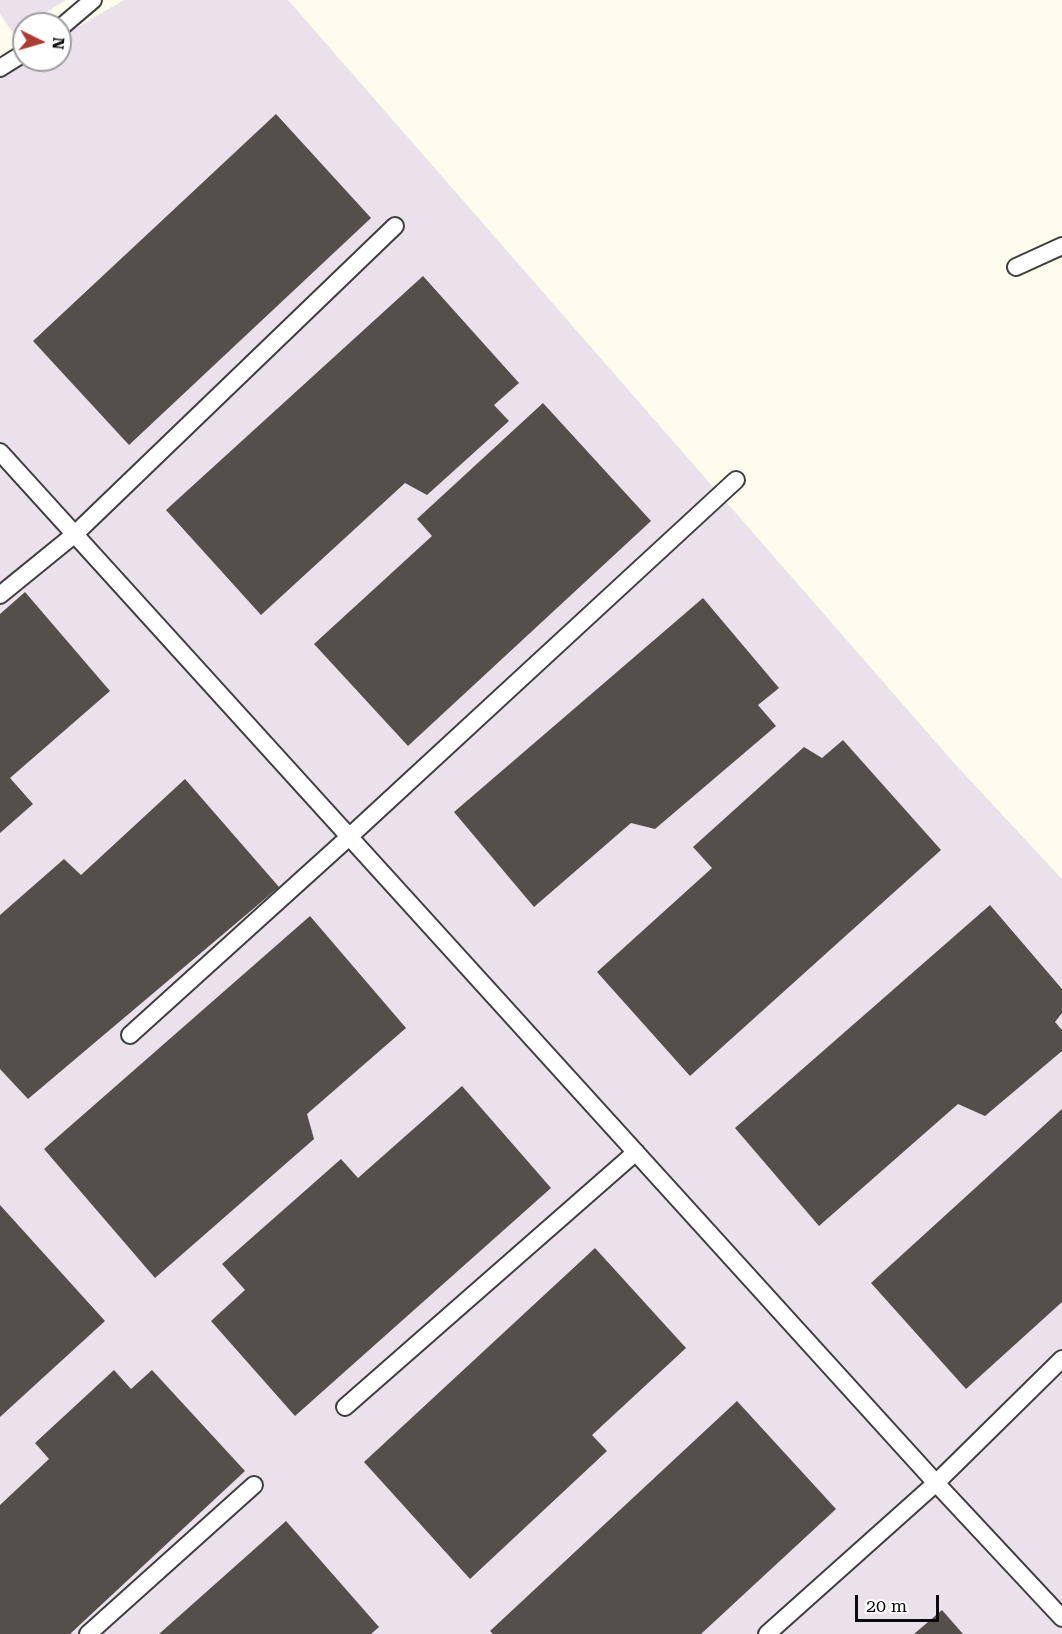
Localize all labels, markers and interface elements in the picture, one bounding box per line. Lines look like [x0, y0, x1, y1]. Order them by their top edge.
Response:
north arrow [12, 12, 72, 72]
text: N [48, 36, 68, 50]
scale bar [858, 1583, 942, 1621]
text: 20 m [866, 1595, 907, 1616]

